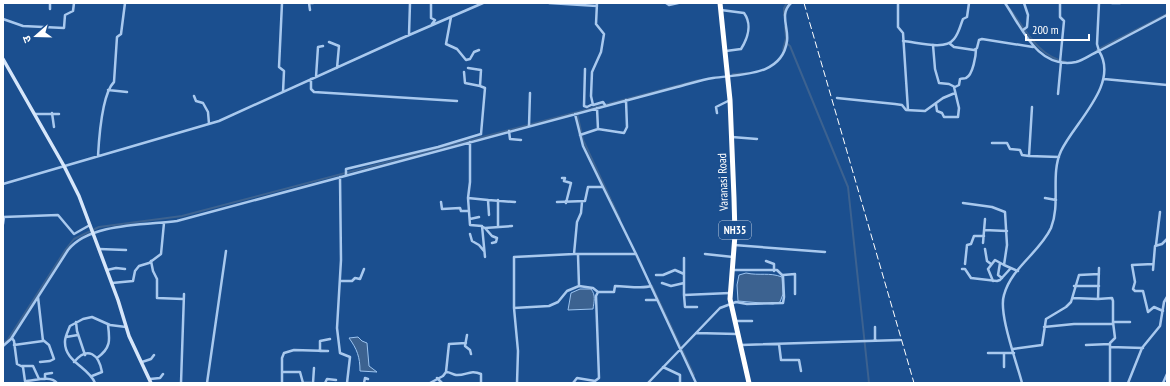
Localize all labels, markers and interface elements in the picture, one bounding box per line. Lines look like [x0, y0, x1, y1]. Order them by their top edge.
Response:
north arrow [16, 16, 56, 56]
scale bar [1026, 16, 1089, 42]
text: 200 m [1032, 22, 1059, 37]
text: उ [19, 33, 34, 45]
street label: Varanasi Road [714, 153, 731, 212]
road number: NH35 [719, 221, 751, 239]

